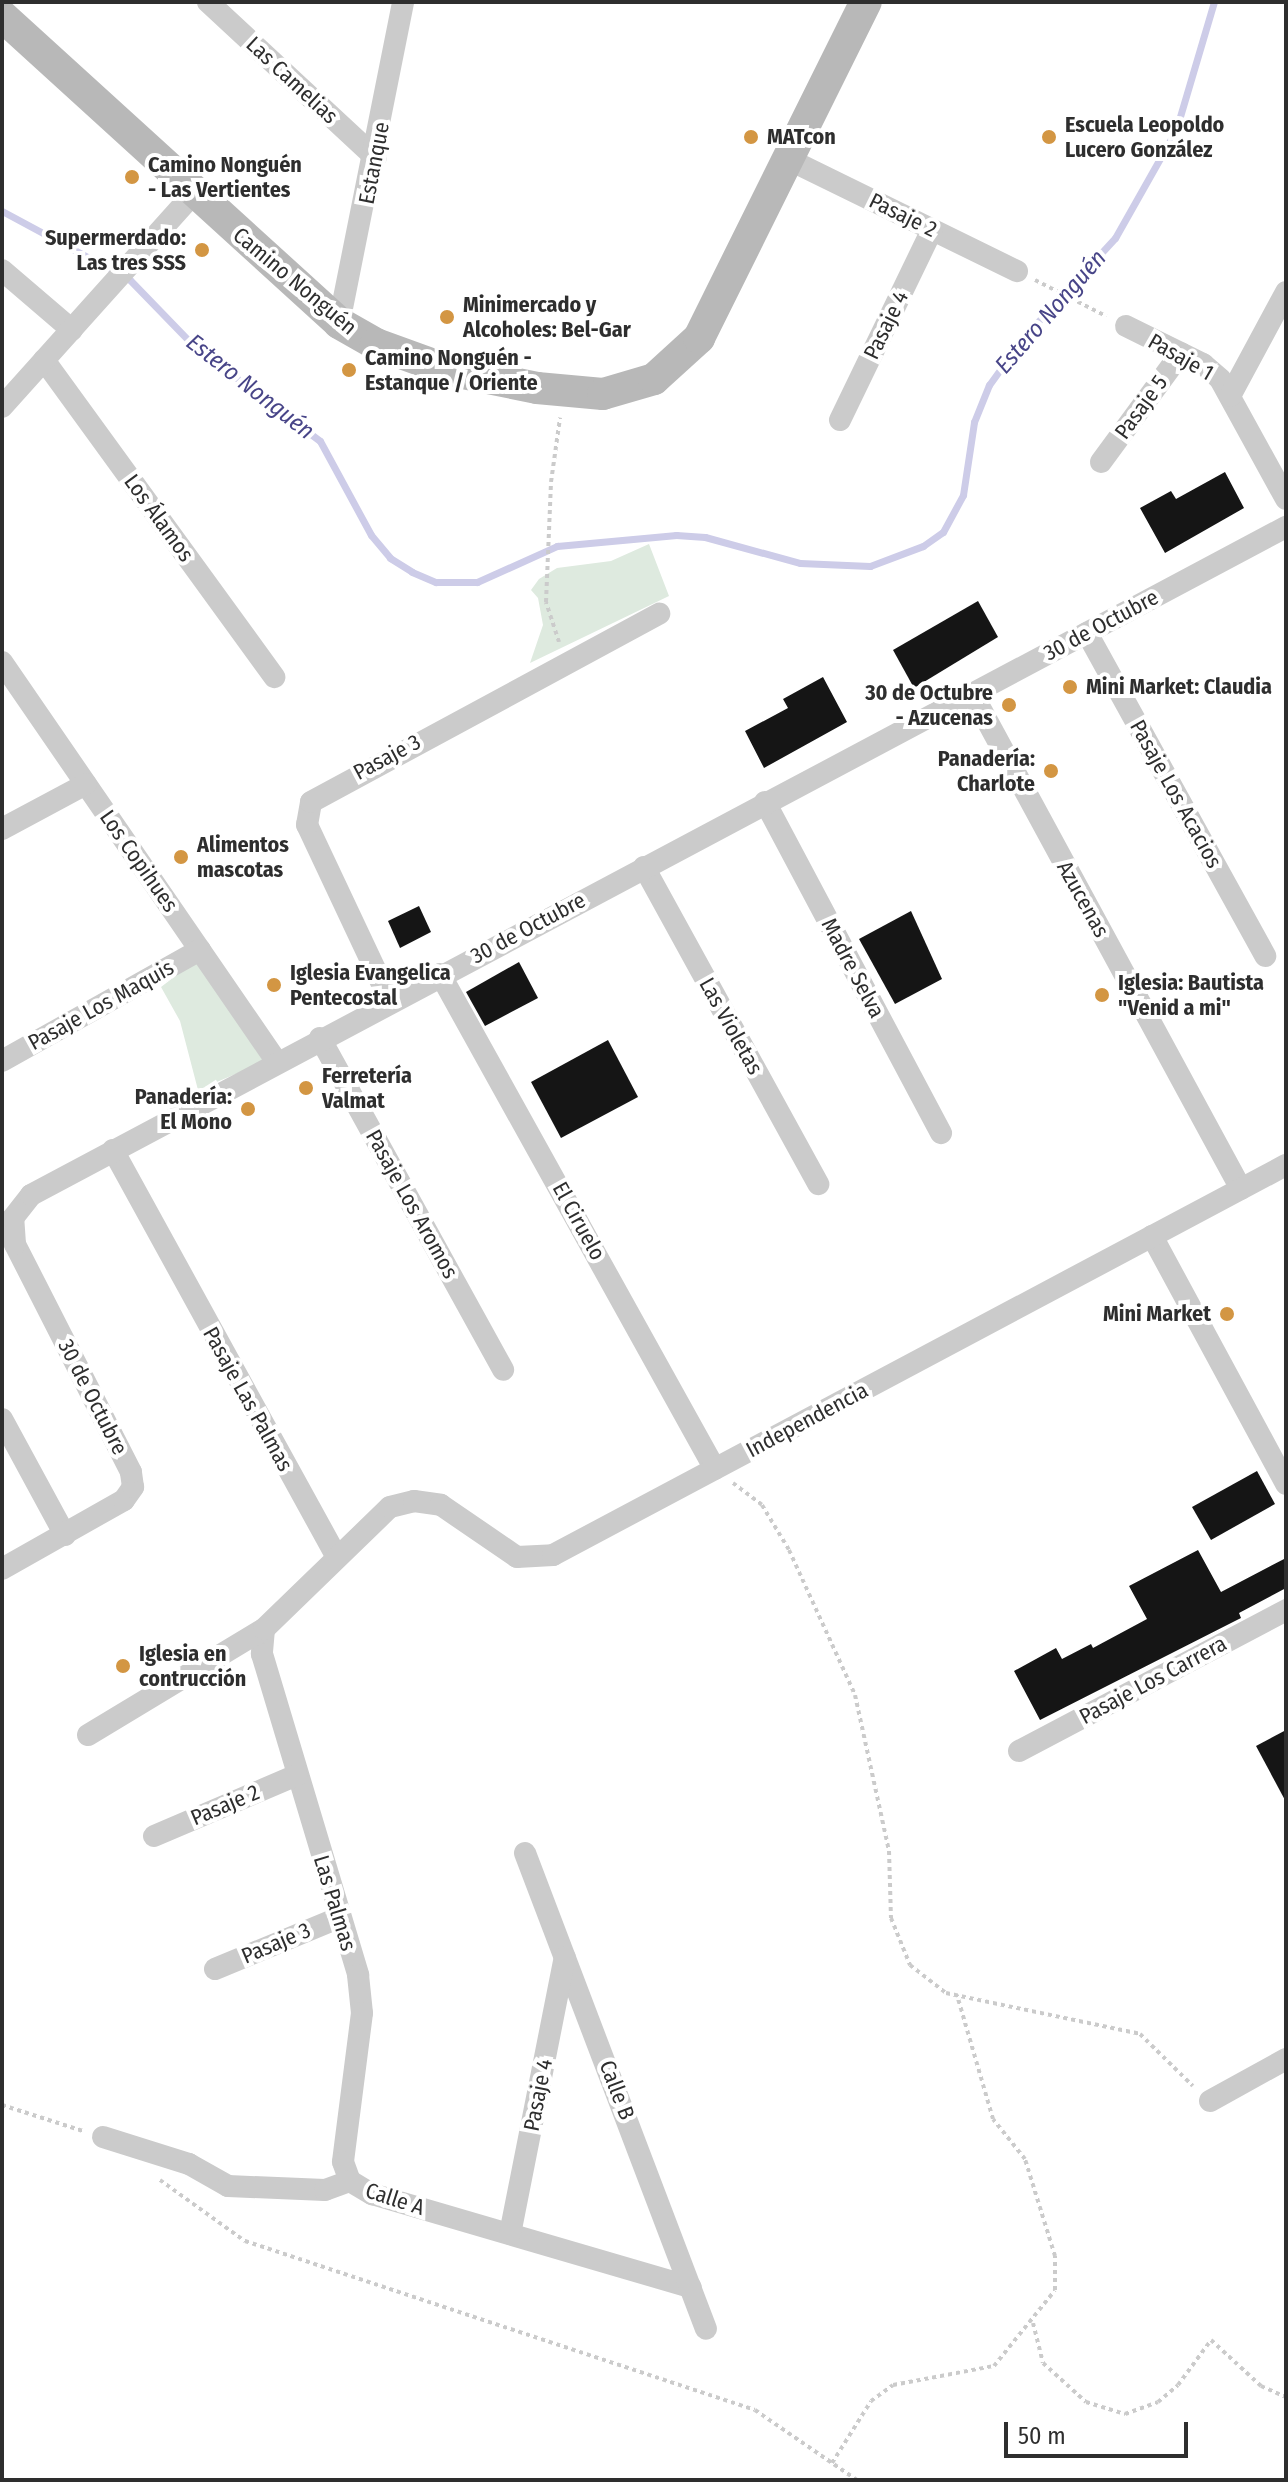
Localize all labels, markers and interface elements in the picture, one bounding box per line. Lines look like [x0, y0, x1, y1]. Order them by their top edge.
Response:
street label: Las Camelias [241, 31, 343, 129]
place label: Escuela Leopoldo Lucero González [1065, 111, 1224, 162]
street label: Estanque [353, 120, 395, 206]
place label: MATcon [767, 124, 836, 150]
marker: MATcon [742, 128, 760, 146]
marker: Escuela Leopoldo Lucero González [1040, 128, 1058, 146]
place label: Camino Nonguén - Las Vertientes [148, 151, 302, 202]
marker: Camino Nonguén - Las Vertientes [123, 168, 141, 186]
street label: Pasaje 2 [865, 187, 941, 243]
street label: Camino Nonguén [228, 222, 362, 340]
place label: Supermerdado: Las tres SSS [45, 224, 186, 276]
marker: Supermerdado: Las tres SSS [193, 241, 211, 259]
water label: Estero Nonguén [989, 244, 1113, 380]
street label: Pasaje 4 [858, 286, 914, 364]
place label: Minimercado y Alcoholes: Bel-Gar [463, 291, 631, 342]
marker: Minimercado y Alcoholes: Bel-Gar [438, 308, 456, 326]
water label: Estero Nonguén [180, 328, 320, 446]
street label: Pasaje 1 [1144, 328, 1218, 386]
place label: Camino Nonguén - Estanque / Oriente [365, 344, 538, 396]
marker: Camino Nonguén - Estanque / Oriente [340, 361, 358, 379]
street label: Pasaje 5 [1109, 370, 1173, 444]
street label: Los Álamos [119, 469, 199, 567]
street label: 30 de Octubre [1039, 584, 1163, 666]
place label: Mini Market: Claudia [1086, 674, 1272, 700]
marker: Mini Market: Claudia [1061, 678, 1079, 696]
place label: 30 de Octubre - Azucenas [865, 679, 993, 730]
marker: 30 de Octubre - Azucenas [1000, 696, 1018, 714]
street label: Pasaje Los Acacios [1124, 715, 1228, 873]
street label: Pasaje 3 [349, 728, 425, 786]
place label: Panadería: Charlote [938, 745, 1035, 796]
marker: Panadería: Charlote [1042, 762, 1060, 780]
street label: Los Copihues [94, 805, 184, 917]
place label: Alimentos mascotas [197, 831, 289, 882]
marker: Alimentos mascotas [172, 848, 190, 866]
street label: Azucenas [1051, 856, 1115, 942]
street label: 30 de Octubre [466, 887, 590, 969]
street label: Madre Selva [816, 914, 890, 1022]
street label: Pasaje Los Maquis [24, 954, 178, 1056]
place label: Iglesia Evangelica Pentecostal [290, 959, 451, 1010]
place label: Iglesia: Bautista "Venid a mi" [1118, 969, 1264, 1020]
street label: Las Violetas [694, 973, 768, 1079]
marker: Iglesia Evangelica Pentecostal [265, 976, 283, 994]
marker: Iglesia: Bautista "Venid a mi" [1093, 986, 1111, 1004]
place label: Ferretería Valmat [322, 1062, 412, 1114]
marker: Ferretería Valmat [297, 1079, 315, 1097]
place label: Panadería: El Mono [135, 1083, 232, 1134]
marker: Panadería: El Mono [239, 1100, 257, 1118]
street label: Pasaje Los Aromos [360, 1125, 464, 1283]
street label: El Ciruelo [547, 1177, 611, 1265]
place label: Mini Market [1103, 1301, 1211, 1327]
marker: Mini Market [1218, 1305, 1236, 1323]
street label: Pasaje Las Palmas [197, 1322, 299, 1476]
street label: 30 de Octubre [53, 1335, 133, 1459]
street label: Independencia [742, 1377, 872, 1463]
street label: Pasaje Los Carrera [1075, 1630, 1231, 1730]
place label: Iglesia en contrucción [139, 1640, 246, 1692]
marker: Iglesia en contrucción [114, 1657, 132, 1675]
street label: Pasaje 2 [187, 1779, 263, 1831]
street label: Las Palmas [308, 1852, 362, 1954]
street label: Pasaje 3 [238, 1917, 314, 1969]
street label: Pasaje 4 [518, 2057, 558, 2133]
street label: Calle B [594, 2057, 640, 2123]
street label: Calle A [362, 2177, 428, 2221]
scale bar [1008, 2406, 1192, 2456]
text: 50 m [1018, 2422, 1066, 2450]

